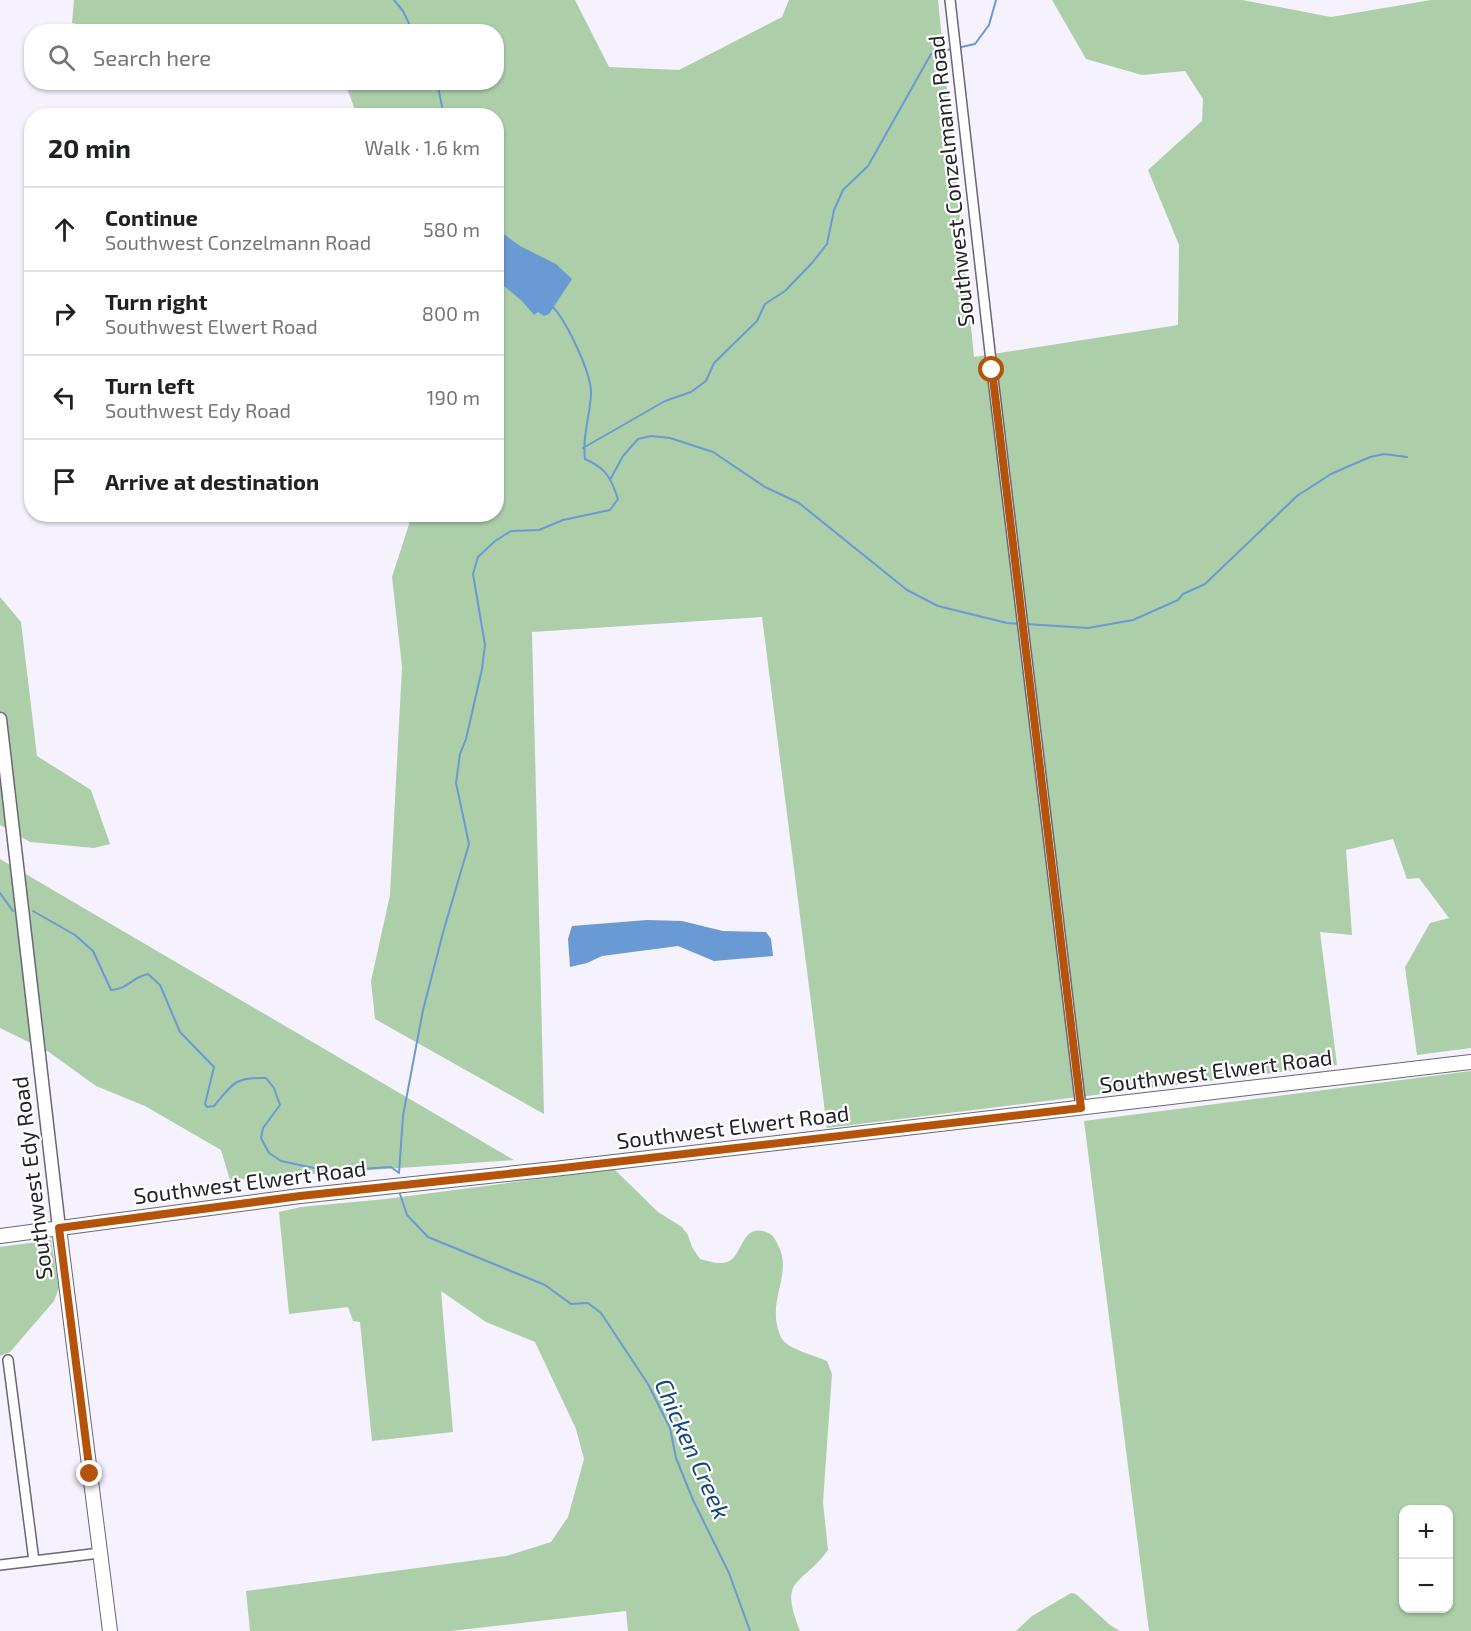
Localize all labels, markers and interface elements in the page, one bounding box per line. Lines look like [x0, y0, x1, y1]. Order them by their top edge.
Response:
search box [24, 24, 504, 90]
street label: Southwest Conzelmann Road [922, 34, 978, 328]
icon: search [45, 41, 78, 74]
text: Search here [93, 44, 211, 70]
text: 20 min [48, 132, 131, 163]
text: Walk · 1.6 km [365, 135, 480, 159]
text: Continue [105, 204, 198, 230]
icon: ahead [48, 213, 81, 246]
text: 580 m [423, 217, 480, 241]
text: Southwest Conzelmann Road [105, 230, 371, 254]
text: Turn right [105, 288, 207, 314]
icon: right [48, 297, 81, 330]
text: 800 m [422, 301, 480, 325]
text: Southwest Elwert Road [105, 314, 318, 338]
route start [978, 356, 1004, 382]
text: Turn left [105, 372, 194, 398]
icon: left [48, 381, 81, 414]
text: 190 m [427, 385, 480, 409]
text: Southwest Edy Road [105, 398, 291, 422]
icon: arrive [48, 465, 81, 498]
text: Arrive at destination [105, 468, 319, 494]
street label: Southwest Elwert Road [1098, 1043, 1334, 1097]
street label: Southwest Edy Road [6, 1075, 56, 1281]
street label: Southwest Elwert Road [615, 1099, 851, 1153]
street label: Southwest Elwert Road [132, 1154, 368, 1208]
water label: Chicken Creek [649, 1374, 737, 1523]
route end [76, 1460, 102, 1486]
map controls [1399, 1505, 1453, 1613]
button: + [1399, 1505, 1453, 1559]
button: − [1399, 1559, 1453, 1613]

